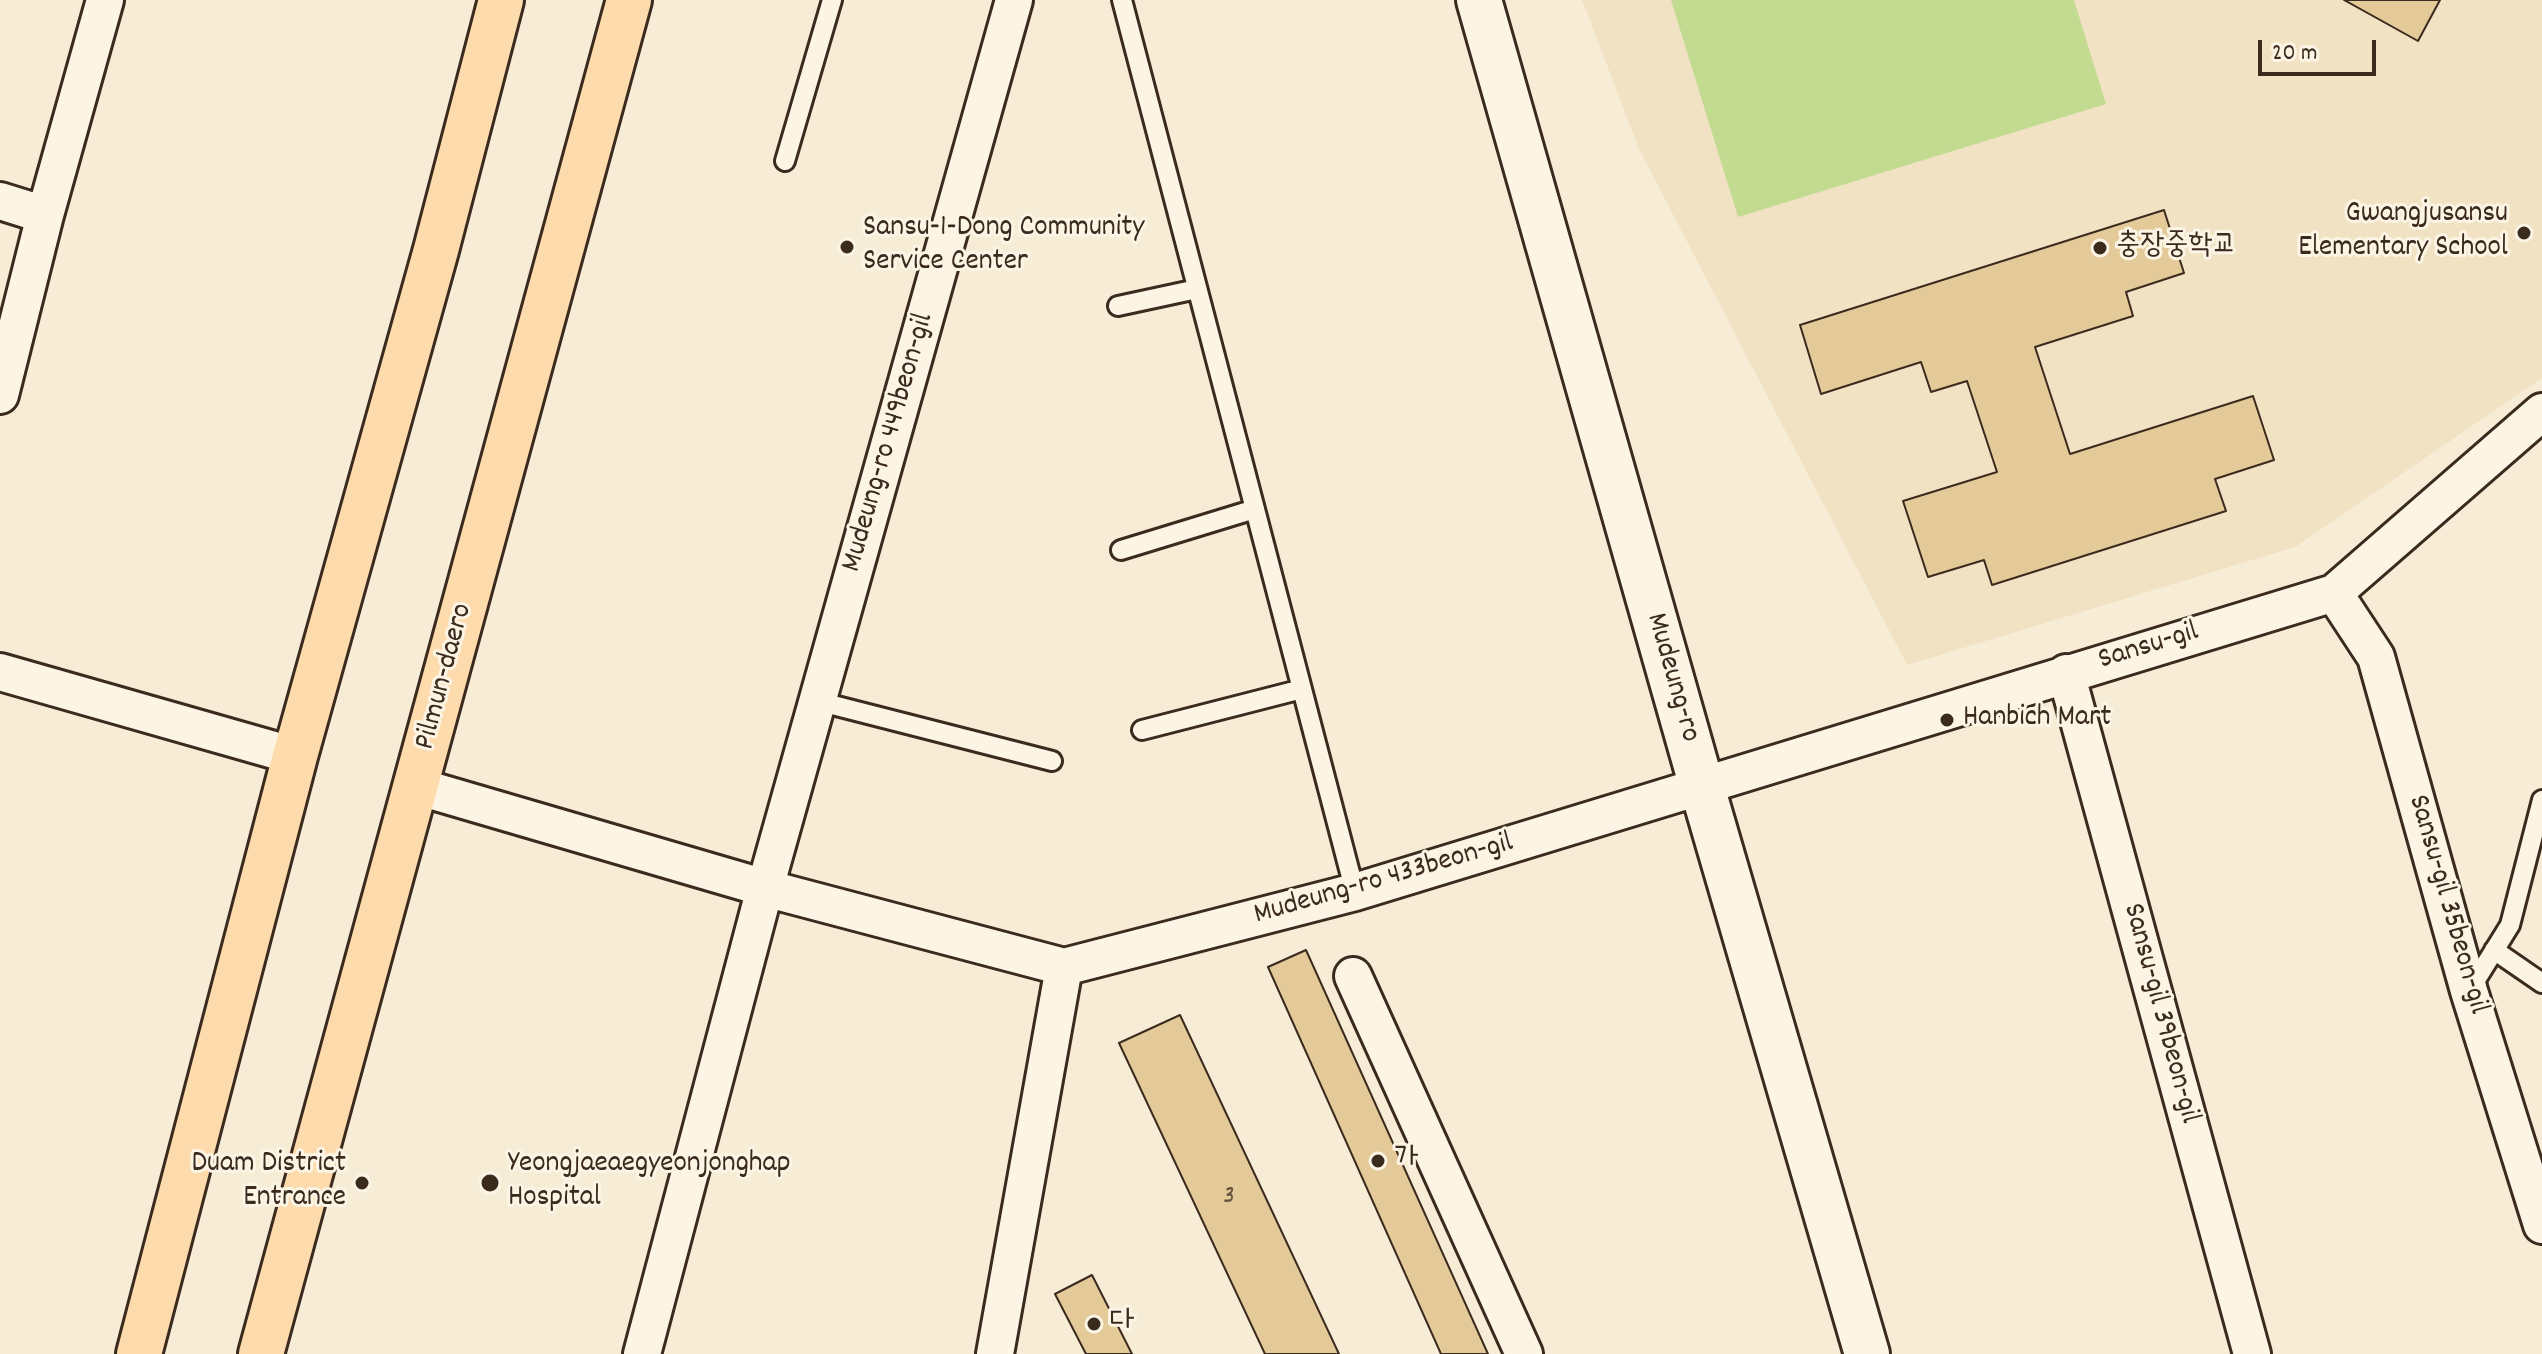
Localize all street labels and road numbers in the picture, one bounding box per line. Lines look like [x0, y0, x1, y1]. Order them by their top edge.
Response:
street label: Mudeung-ro 449beon-gil [836, 310, 944, 576]
street label: Pilmun-daero [409, 600, 483, 754]
street label: Mudeung-ro [1635, 609, 1707, 747]
street label: Sansu-gil [2095, 616, 2203, 680]
street label: Sansu-gil 35beon-gil [2398, 791, 2494, 1019]
street label: Mudeung-ro 433beon-gil [1250, 827, 1518, 935]
street label: Sansu-gil 39beon-gil [2112, 900, 2206, 1128]

